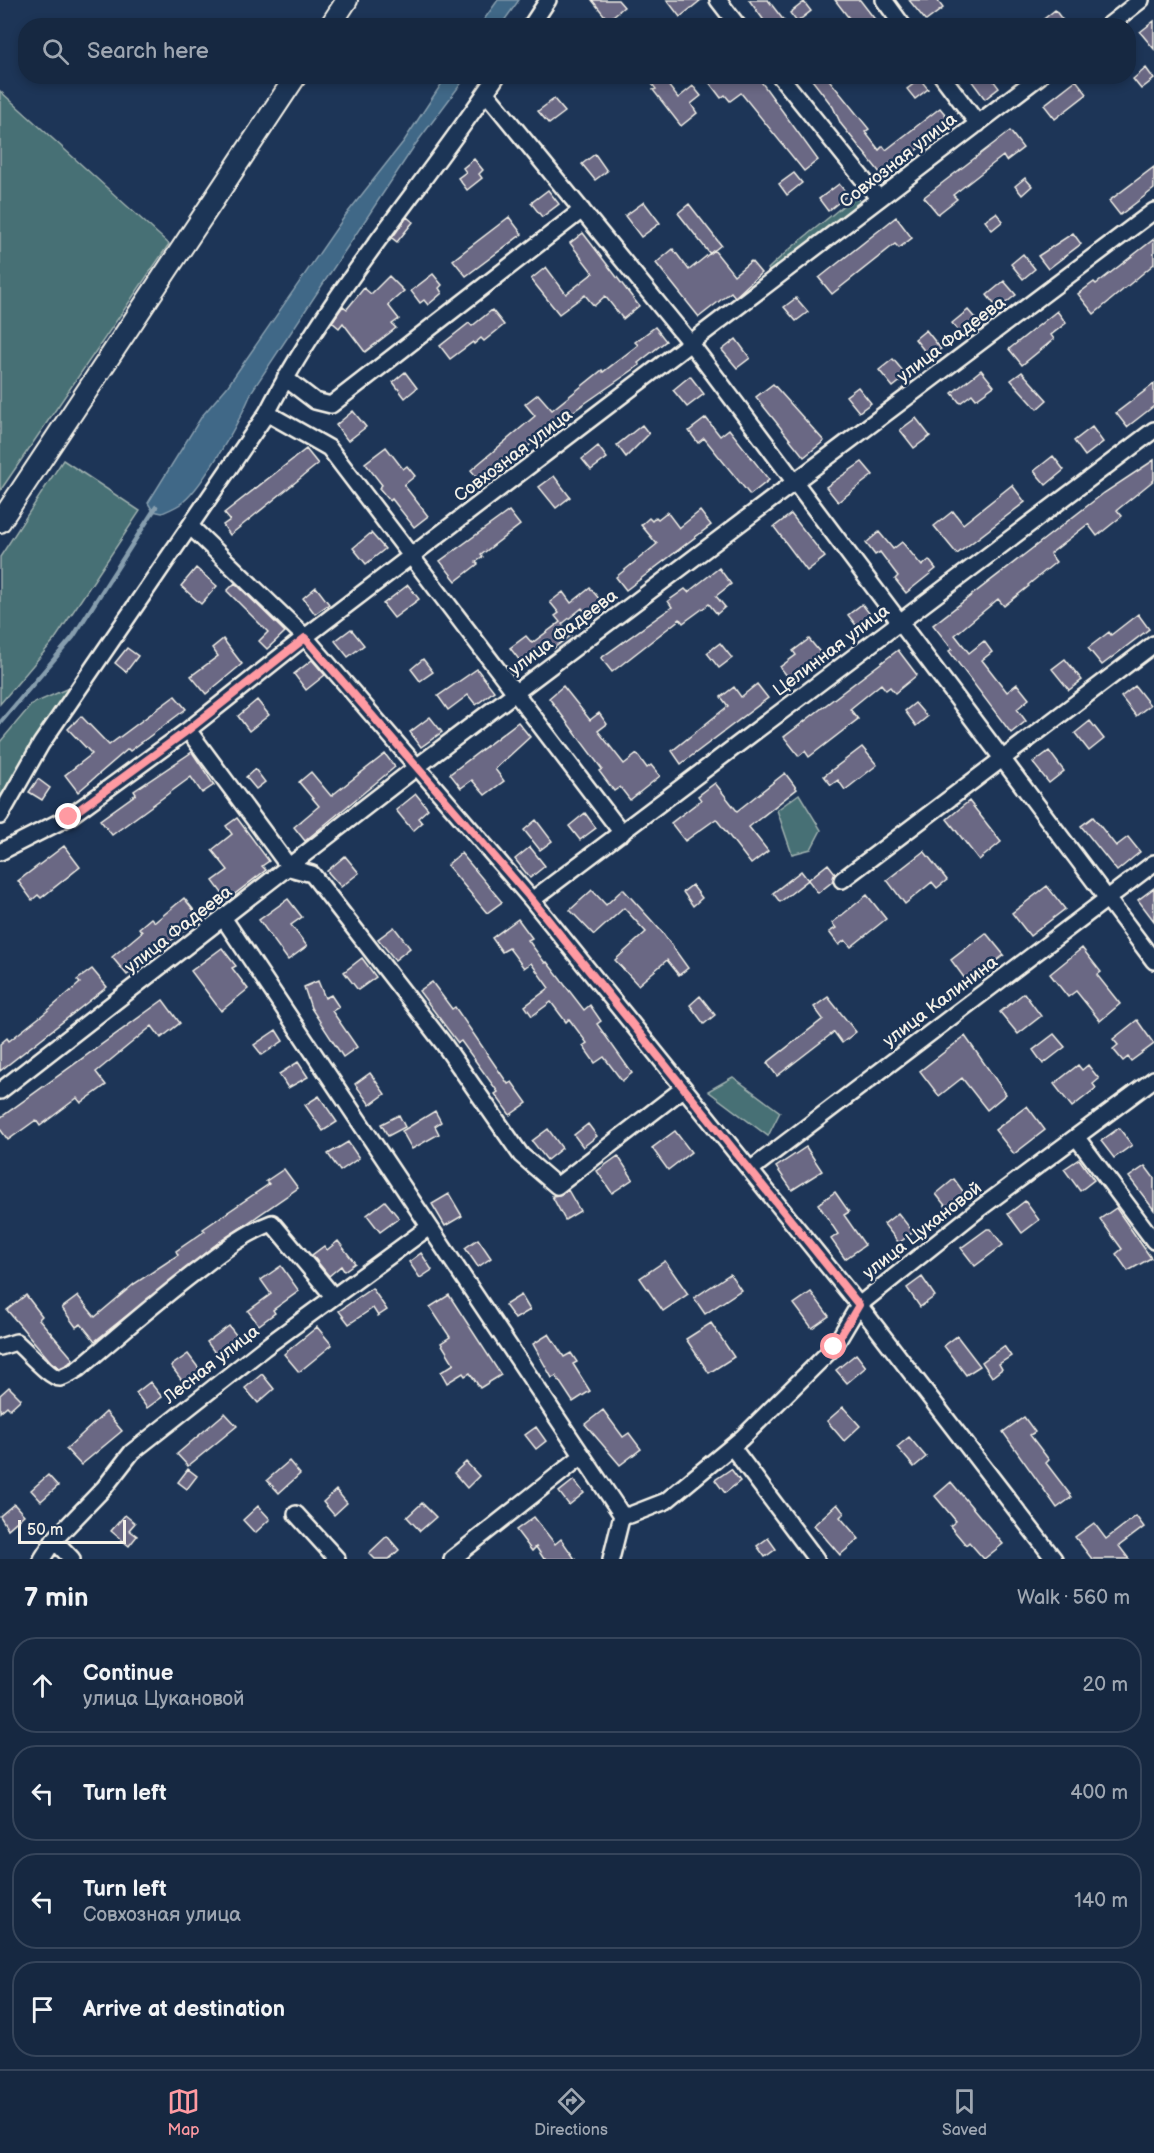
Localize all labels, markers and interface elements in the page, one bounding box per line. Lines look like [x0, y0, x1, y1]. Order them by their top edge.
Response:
search box [18, 18, 1136, 84]
icon: search [39, 35, 72, 68]
text: Search here [87, 38, 209, 65]
street label: Совхозная улица [836, 108, 961, 212]
street label: улица Фадеева [893, 292, 1010, 387]
street label: Совхозная улица [450, 404, 577, 507]
street label: улица Фадеева [505, 585, 622, 680]
street label: Целинная улица [769, 600, 894, 701]
route end [55, 803, 81, 829]
street label: улица Фадеева [121, 881, 236, 978]
street label: улица Калинина [879, 951, 1002, 1051]
street label: улица Цукановой [859, 1177, 986, 1283]
street label: Лесная улица [158, 1320, 264, 1409]
route start [820, 1333, 846, 1359]
scale bar [18, 1517, 126, 1544]
text: 50 m [27, 1521, 63, 1540]
text: 7 min [24, 1583, 88, 1614]
text: Walk · 560 m [1017, 1586, 1130, 1610]
text: Continue [83, 1660, 173, 1687]
icon: ahead [26, 1669, 59, 1702]
text: 20 m [1083, 1673, 1128, 1697]
text: улица Цукановой [83, 1687, 244, 1711]
icon: left [26, 1777, 59, 1810]
text: Turn left [83, 1780, 167, 1807]
text: 400 m [1070, 1781, 1128, 1805]
text: Turn left [83, 1876, 167, 1903]
icon: left [26, 1885, 59, 1918]
text: 140 m [1074, 1889, 1128, 1913]
text: Совхозная улица [83, 1903, 241, 1927]
icon: arrive [26, 1993, 59, 2026]
text: Arrive at destination [83, 1996, 285, 2023]
tab: Map [167, 2085, 200, 2140]
tab: Directions [534, 2085, 608, 2140]
tab: Saved [942, 2085, 987, 2140]

